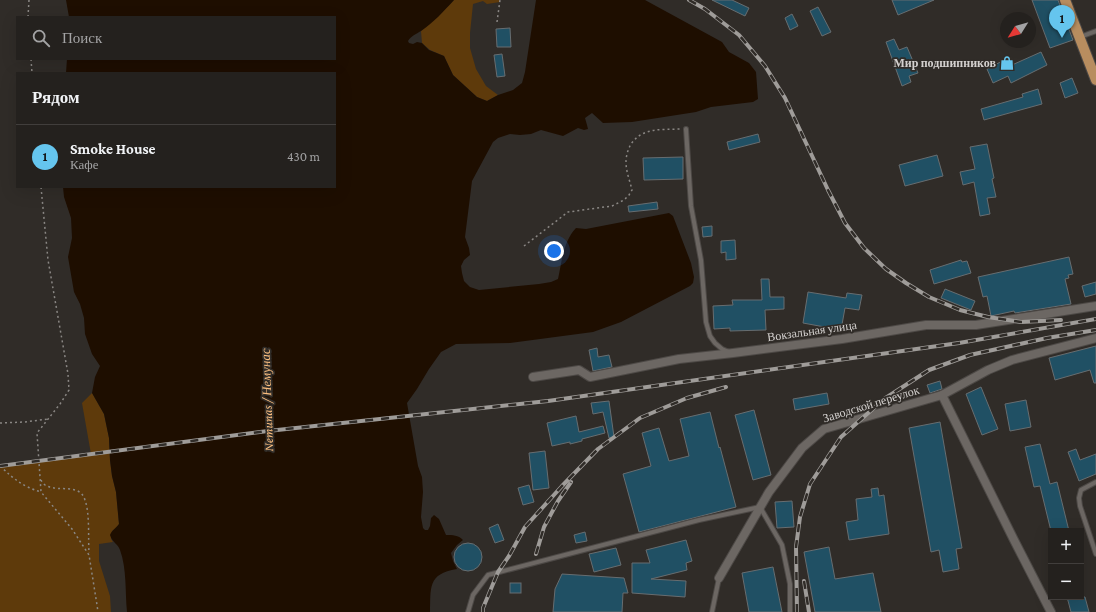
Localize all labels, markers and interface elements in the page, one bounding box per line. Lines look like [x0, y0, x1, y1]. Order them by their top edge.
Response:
pin: 1 [1049, 5, 1075, 38]
north arrow [1000, 12, 1036, 48]
search box [16, 16, 336, 60]
icon: search [30, 27, 52, 49]
text: Поиск [62, 30, 102, 46]
shop icon: Мир подшипников [999, 55, 1015, 71]
place label: Мир подшипников [893, 56, 997, 70]
text: Рядом [32, 88, 80, 107]
text: Smoke House [70, 141, 156, 157]
text: 1 [43, 149, 47, 164]
text: 430 m [287, 149, 320, 164]
text: Кафе [70, 157, 98, 172]
your location [544, 241, 564, 261]
street label: Вокзальная улица [766, 318, 858, 344]
water label: Nemunas / Немунас [258, 348, 276, 452]
street label: Заводской переулок [821, 383, 921, 425]
map controls [1048, 528, 1084, 600]
button: + [1048, 528, 1084, 564]
button: − [1048, 564, 1084, 600]

